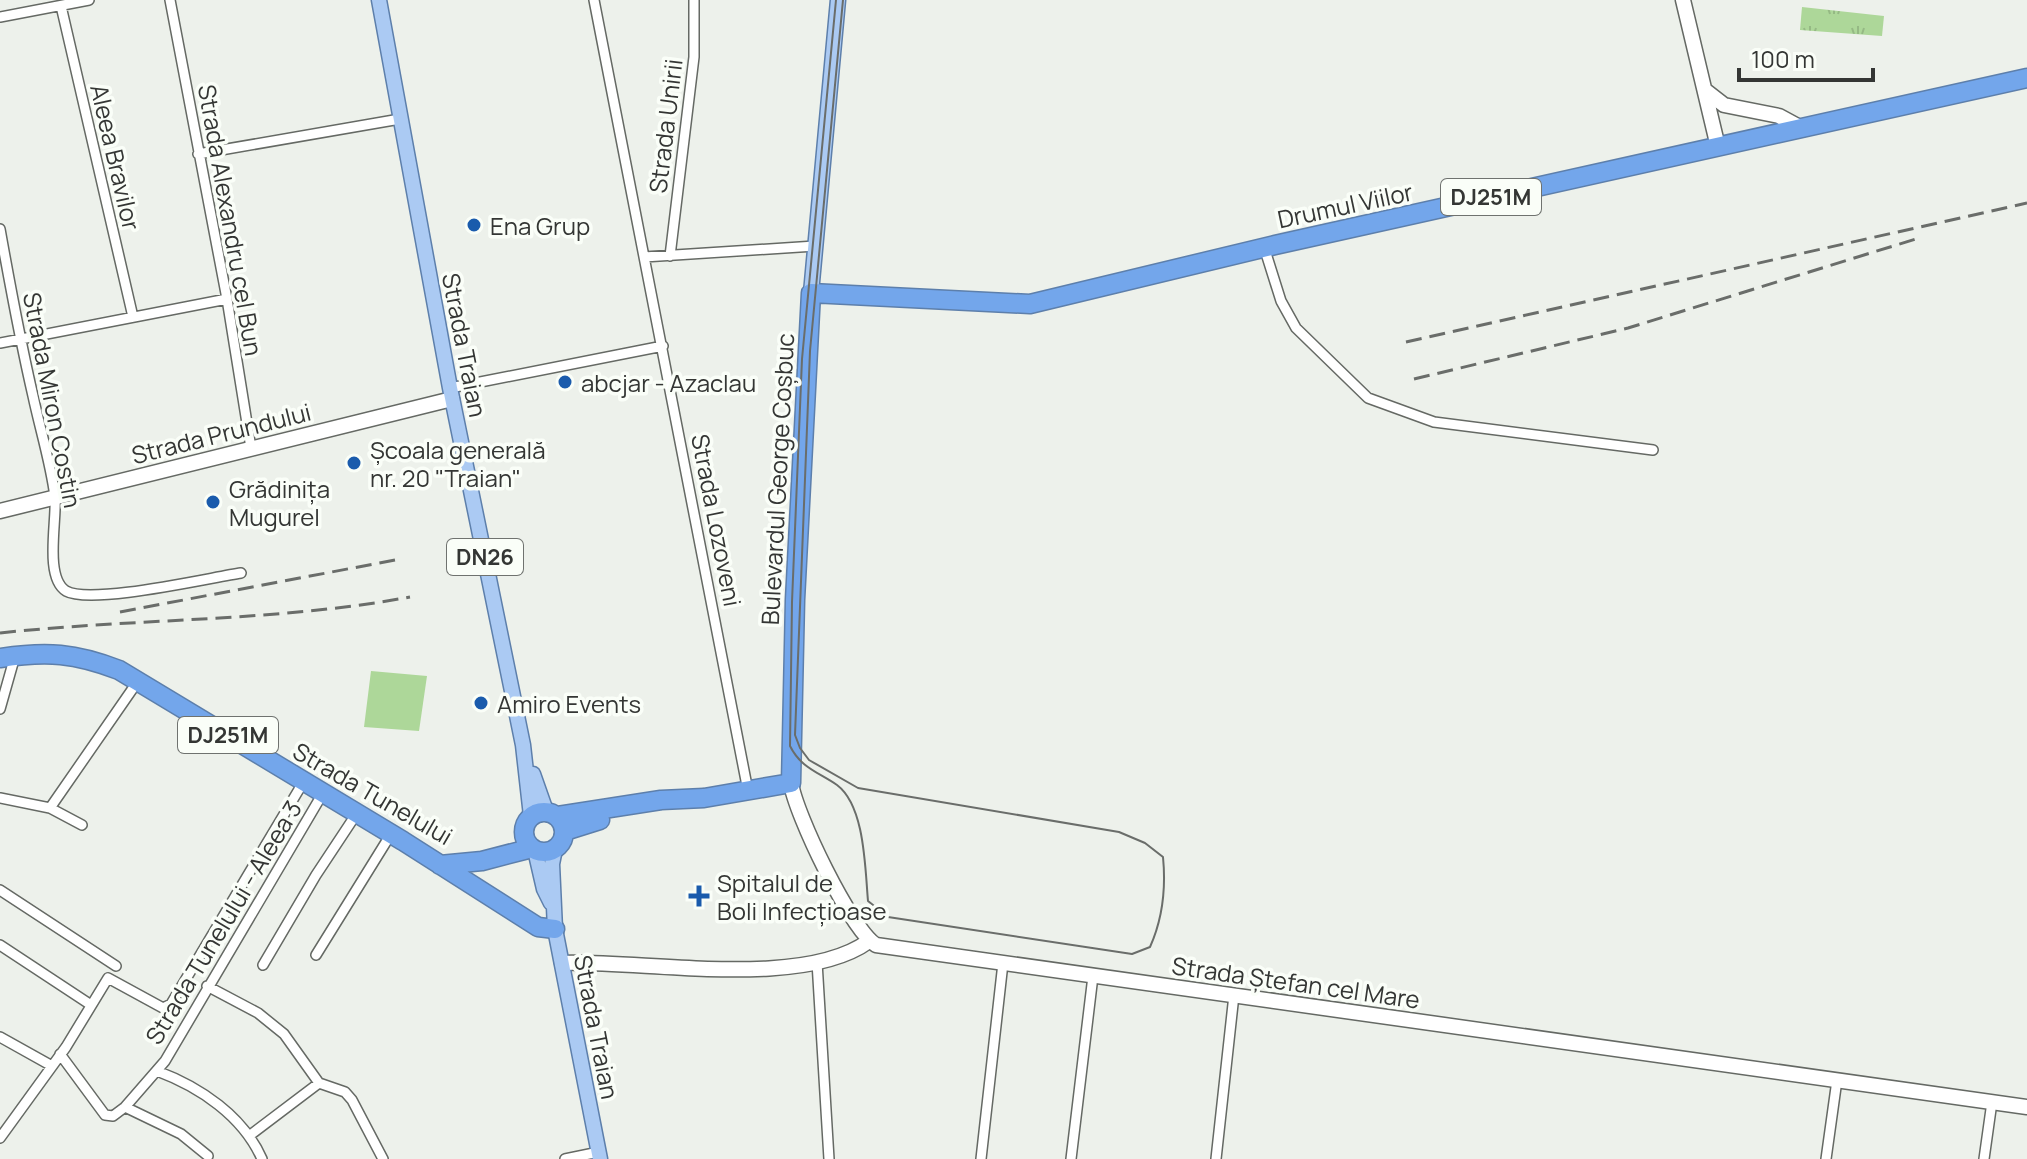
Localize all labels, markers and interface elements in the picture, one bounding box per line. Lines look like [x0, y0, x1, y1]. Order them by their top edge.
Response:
scale bar [1739, 32, 1873, 82]
text: 100 m [1751, 42, 1815, 75]
street label: Strada Unirii [640, 57, 690, 195]
street label: Aleea Bravilor [83, 81, 149, 234]
street label: Strada Alexandru cel Bun [191, 82, 271, 358]
street label: Drumul Viilor [1274, 174, 1416, 235]
road number: DJ251M [1441, 179, 1541, 215]
place label: Ena Grup [490, 209, 590, 242]
marker: Ena Grup [465, 216, 483, 234]
street label: Strada Traian [435, 270, 495, 420]
street label: Strada Miron Costin [16, 289, 90, 511]
street label: Bulevardul George Coșbuc [753, 332, 801, 626]
place label: abcjar - Azaclau [581, 366, 756, 399]
marker: abcjar - Azaclau [556, 373, 574, 391]
street label: Strada Prundului [128, 395, 314, 471]
street label: Strada Lozoveni [684, 431, 750, 609]
place label: Școala generală nr. 20 "Traian" [370, 433, 546, 494]
marker: Școala generală nr. 20 "Traian" [345, 454, 363, 472]
place label: Grădinița Mugurel [229, 472, 330, 533]
marker: Grădinița Mugurel [204, 493, 222, 511]
road number: DN26 [447, 539, 523, 575]
place label: Amiro Events [497, 687, 641, 720]
marker: Amiro Events [472, 694, 490, 712]
road number: DJ251M [178, 717, 278, 753]
street label: Strada Tunelului [287, 734, 459, 852]
street label: Strada Tunelului - Aleea 3 [137, 794, 309, 1050]
place label: Spitalul de Boli Infecțioase [717, 866, 887, 927]
marker: Spitalul de Boli Infecțioase [688, 885, 710, 907]
street label: Strada Ștefan cel Mare [1170, 948, 1422, 1016]
street label: Strada Traian [567, 952, 627, 1102]

